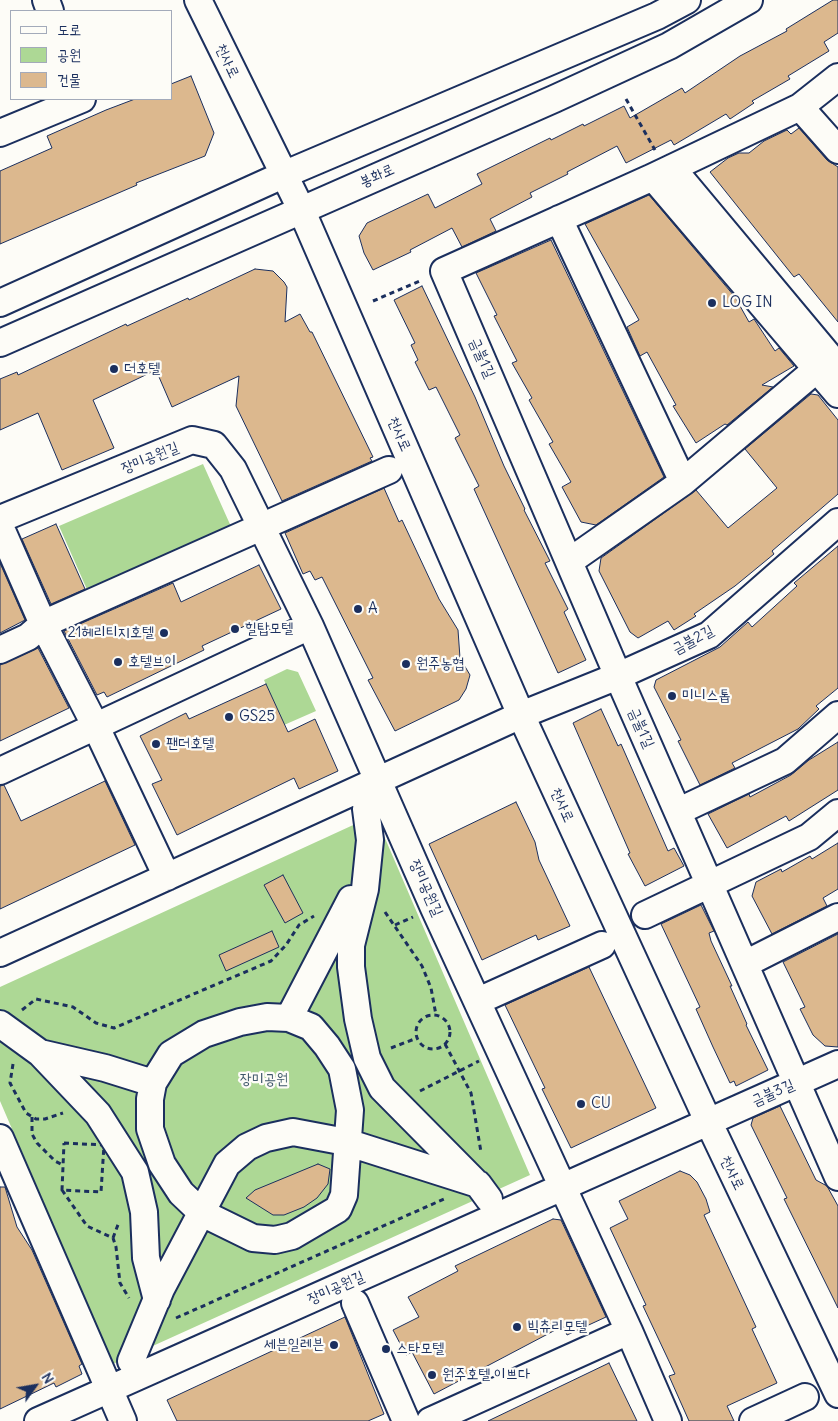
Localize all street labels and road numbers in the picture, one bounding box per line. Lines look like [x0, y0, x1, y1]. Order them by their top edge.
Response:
street label: 천사로 [211, 41, 243, 81]
street label: 봉화로 [357, 160, 397, 192]
street label: 금불1길 [465, 335, 499, 381]
street label: 천사로 [383, 414, 415, 454]
street label: 장미공원길 [119, 438, 181, 478]
street label: 금불2길 [669, 622, 717, 658]
street label: 금불1길 [624, 705, 658, 751]
street label: 천사로 [546, 785, 578, 825]
street label: 장미공원길 [406, 857, 446, 919]
street label: 금불3길 [749, 1076, 797, 1110]
street label: 천사로 [716, 1153, 748, 1193]
street label: 장미공원길 [305, 1268, 367, 1308]

